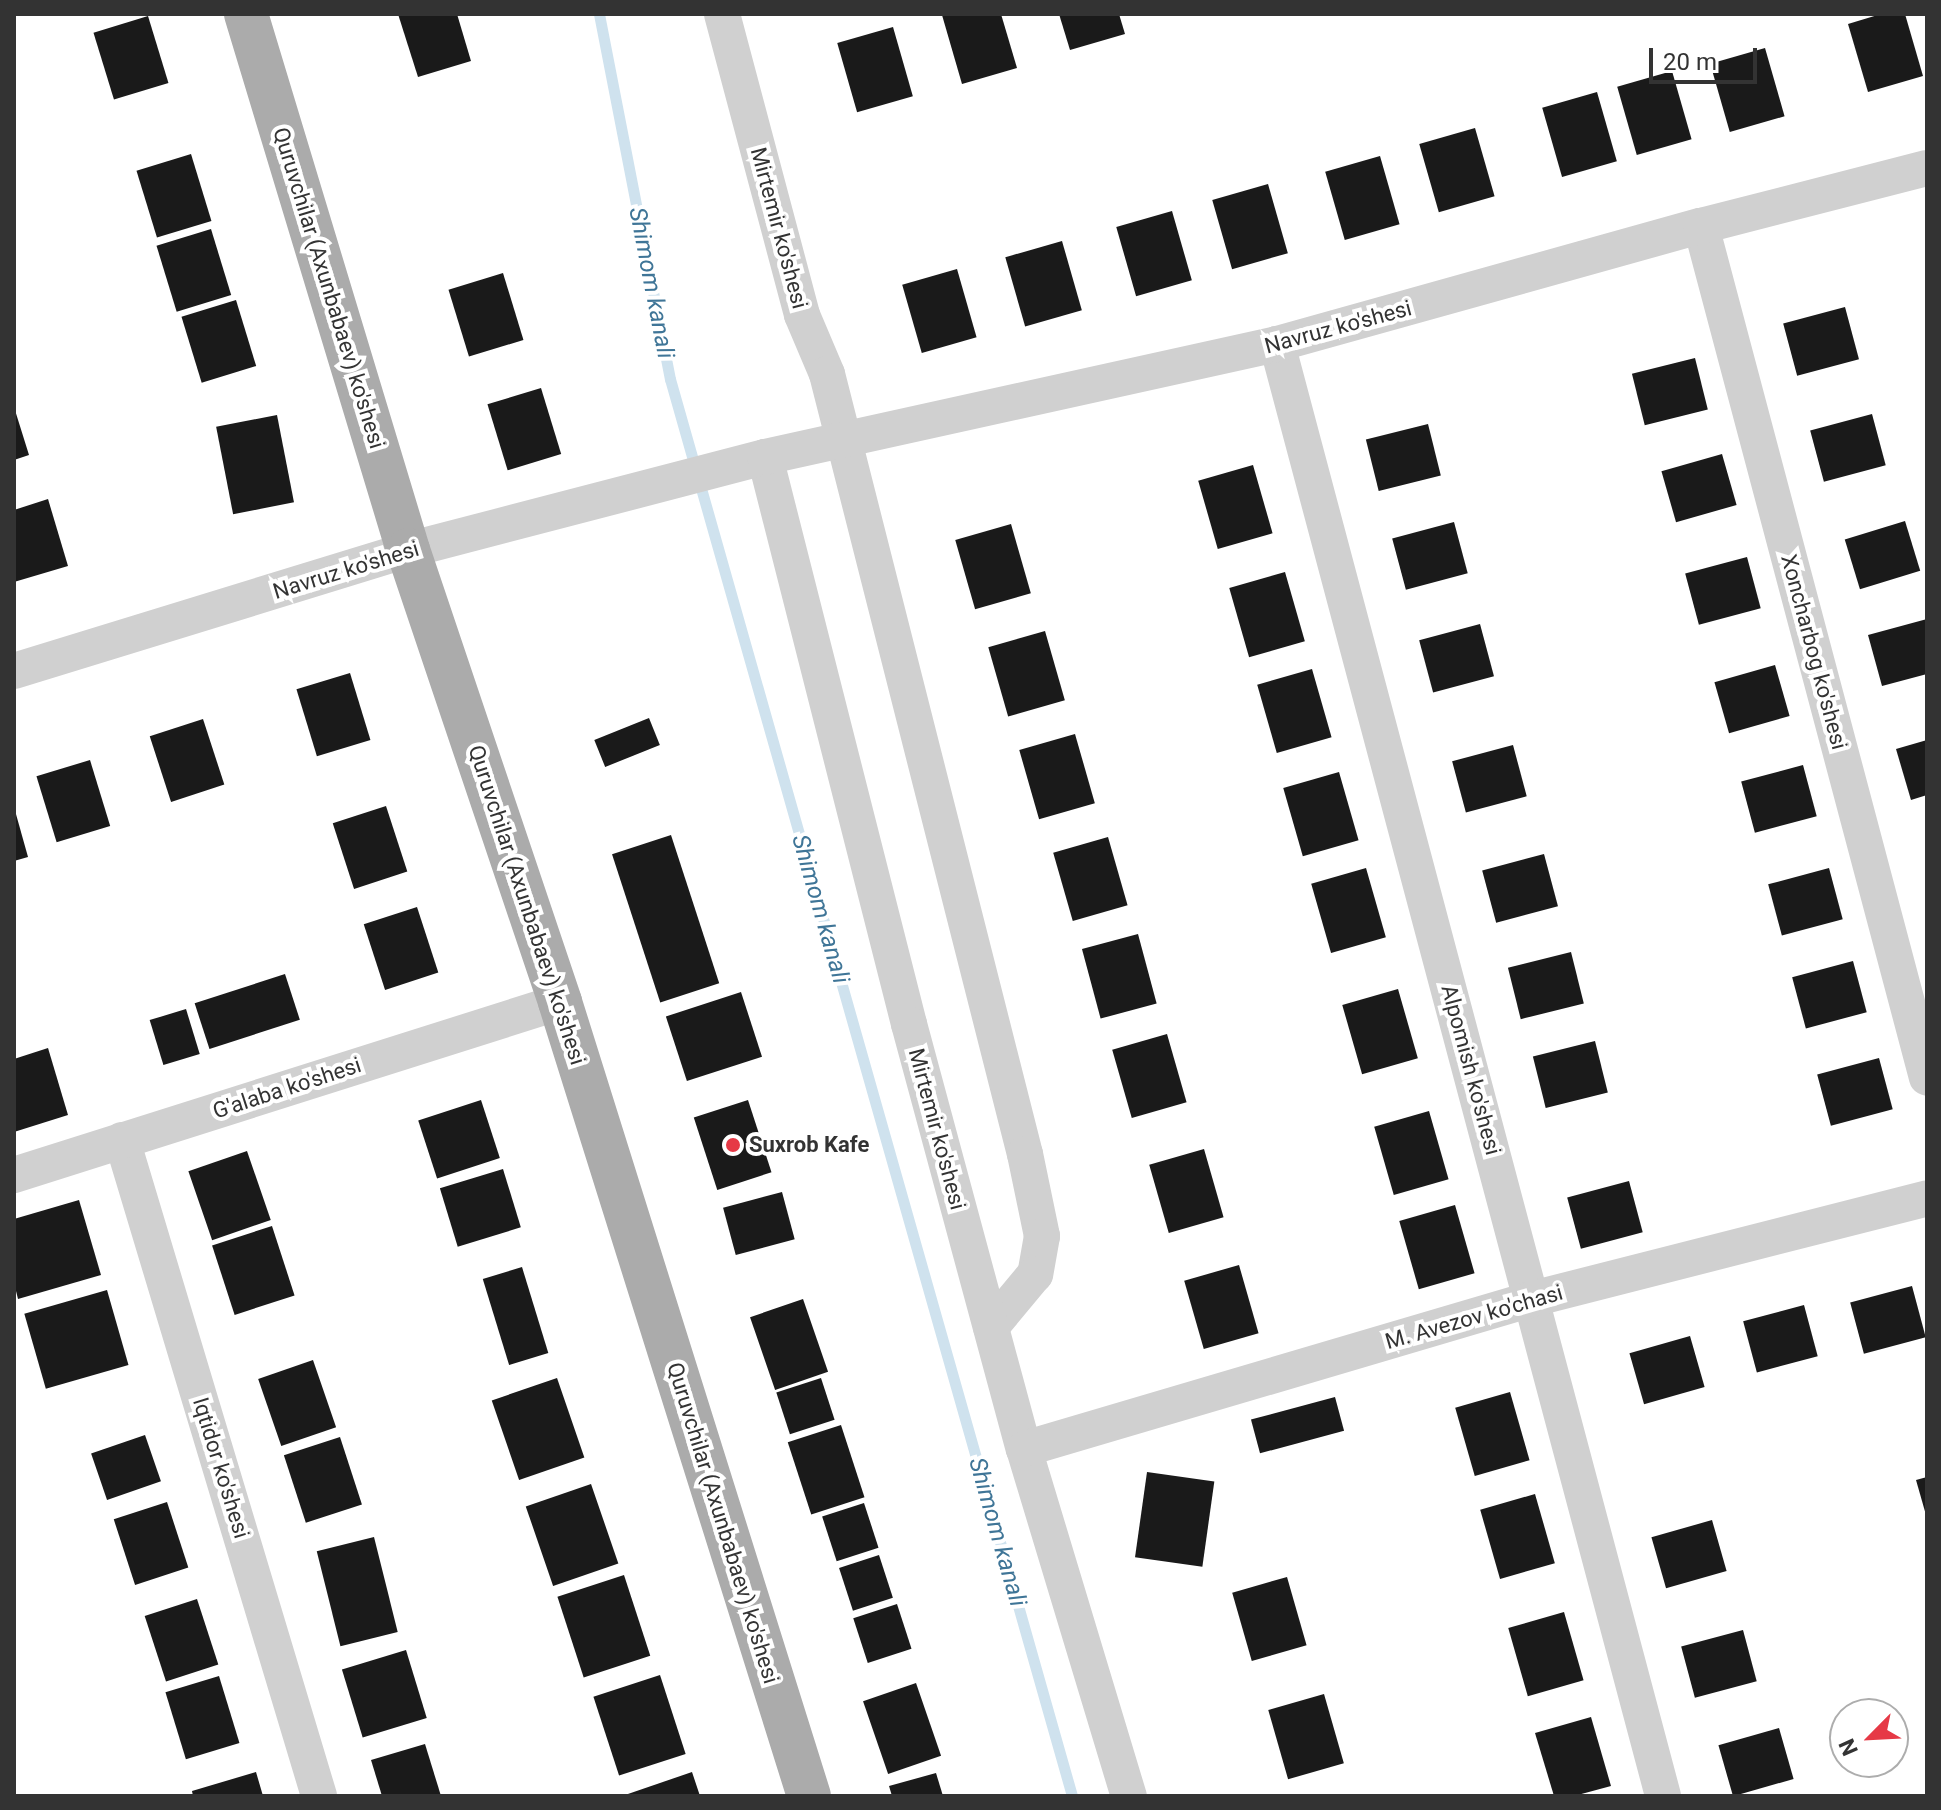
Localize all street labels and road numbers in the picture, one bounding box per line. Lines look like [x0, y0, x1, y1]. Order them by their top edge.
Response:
street label: Quruvchilar (Axunbabaev) ko'shesi [267, 124, 391, 452]
street label: Mirtemir ko'shesi [745, 144, 813, 312]
street label: Navruz ko'shesi [1262, 295, 1414, 359]
street label: Navruz ko'shesi [270, 535, 422, 605]
street label: Xoncharbog ko'shesi [1775, 551, 1853, 753]
street label: Quruvchilar (Axunbabaev) ko'shesi [463, 742, 591, 1068]
street label: Alpomish ko'shesi [1436, 982, 1506, 1158]
street label: Mirtemir ko'shesi [903, 1045, 971, 1213]
street label: G'alaba ko'shesi [209, 1052, 365, 1124]
street label: M. Avezov ko'chasi [1382, 1279, 1566, 1355]
street label: Quruvchilar (Axunbabaev) ko'shesi [661, 1359, 785, 1687]
street label: Iqtidor ko'shesi [187, 1394, 255, 1542]

